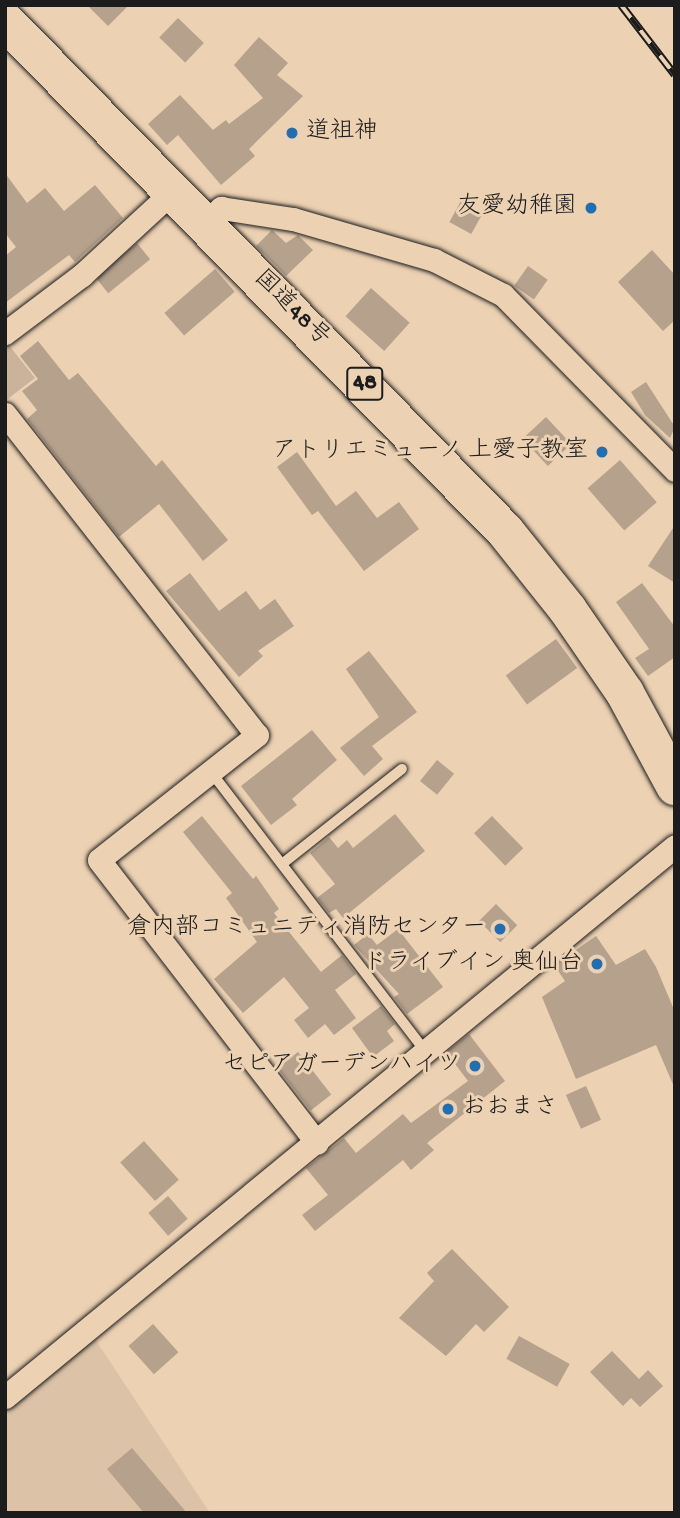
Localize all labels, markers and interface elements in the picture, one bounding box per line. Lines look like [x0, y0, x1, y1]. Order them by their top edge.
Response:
place label: 道祖神 [306, 119, 378, 147]
marker: 道祖神 [284, 125, 300, 141]
place label: 友愛幼稚園 [457, 194, 577, 222]
marker: 友愛幼稚園 [583, 200, 599, 216]
street label: 国道48号 [247, 265, 335, 353]
road number: 48 [346, 364, 384, 404]
place label: アトリエミューノ 上愛子教室 [270, 438, 588, 466]
marker: アトリエミューノ 上愛子教室 [594, 444, 610, 460]
place label: 倉内部コミュニティ消防センター [126, 915, 486, 943]
marker: 倉内部コミュニティ消防センター [492, 921, 508, 937]
place label: ドライブイン 奥仙台 [361, 950, 583, 978]
marker: ドライブイン 奥仙台 [589, 956, 605, 972]
place label: セピアガーデンハイツ [221, 1052, 461, 1080]
marker: セピアガーデンハイツ [467, 1058, 483, 1074]
place label: おおまさ [462, 1095, 558, 1123]
marker: おおまさ [440, 1101, 456, 1117]

